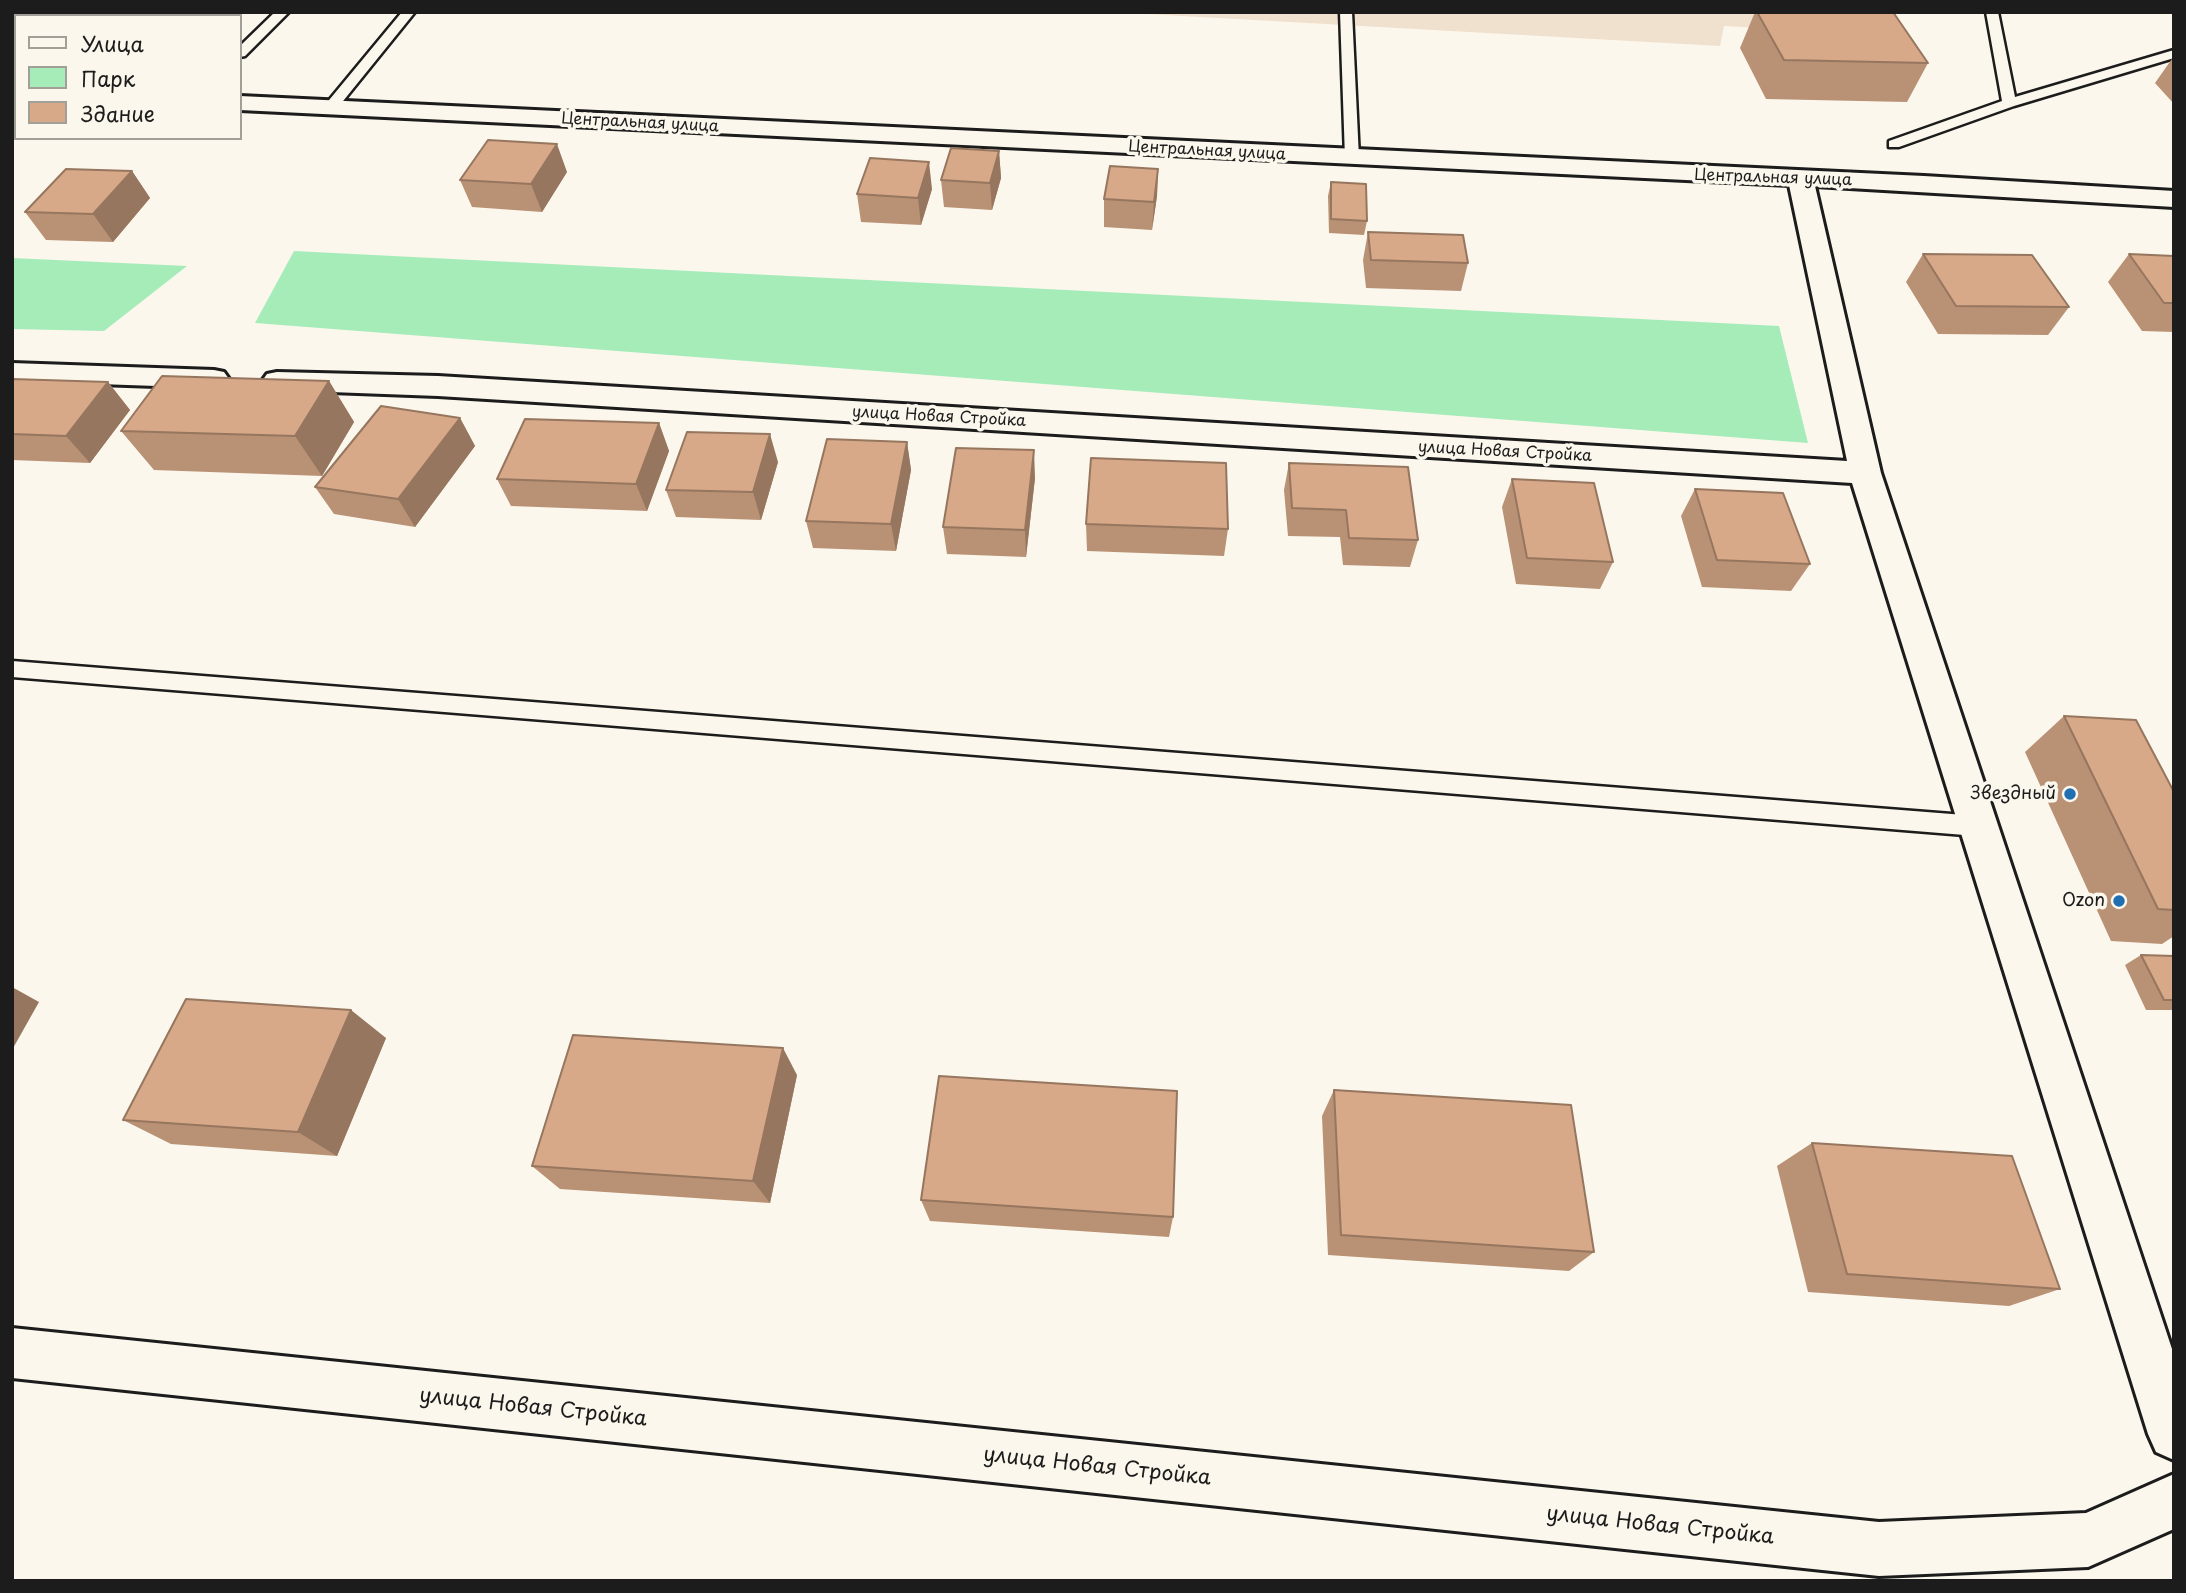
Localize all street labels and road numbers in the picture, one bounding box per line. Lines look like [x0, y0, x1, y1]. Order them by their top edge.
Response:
street label: Центральная улица [561, 109, 719, 137]
street label: Центральная улица [1128, 137, 1286, 165]
street label: Центральная улица [1694, 166, 1852, 190]
street label: улица Новая Стройка [851, 403, 1027, 431]
street label: улица Новая Стройка [1417, 438, 1593, 466]
street label: улица Новая Стройка [418, 1384, 648, 1432]
street label: улица Новая Стройка [982, 1443, 1212, 1491]
street label: улица Новая Стройка [1545, 1502, 1775, 1550]

